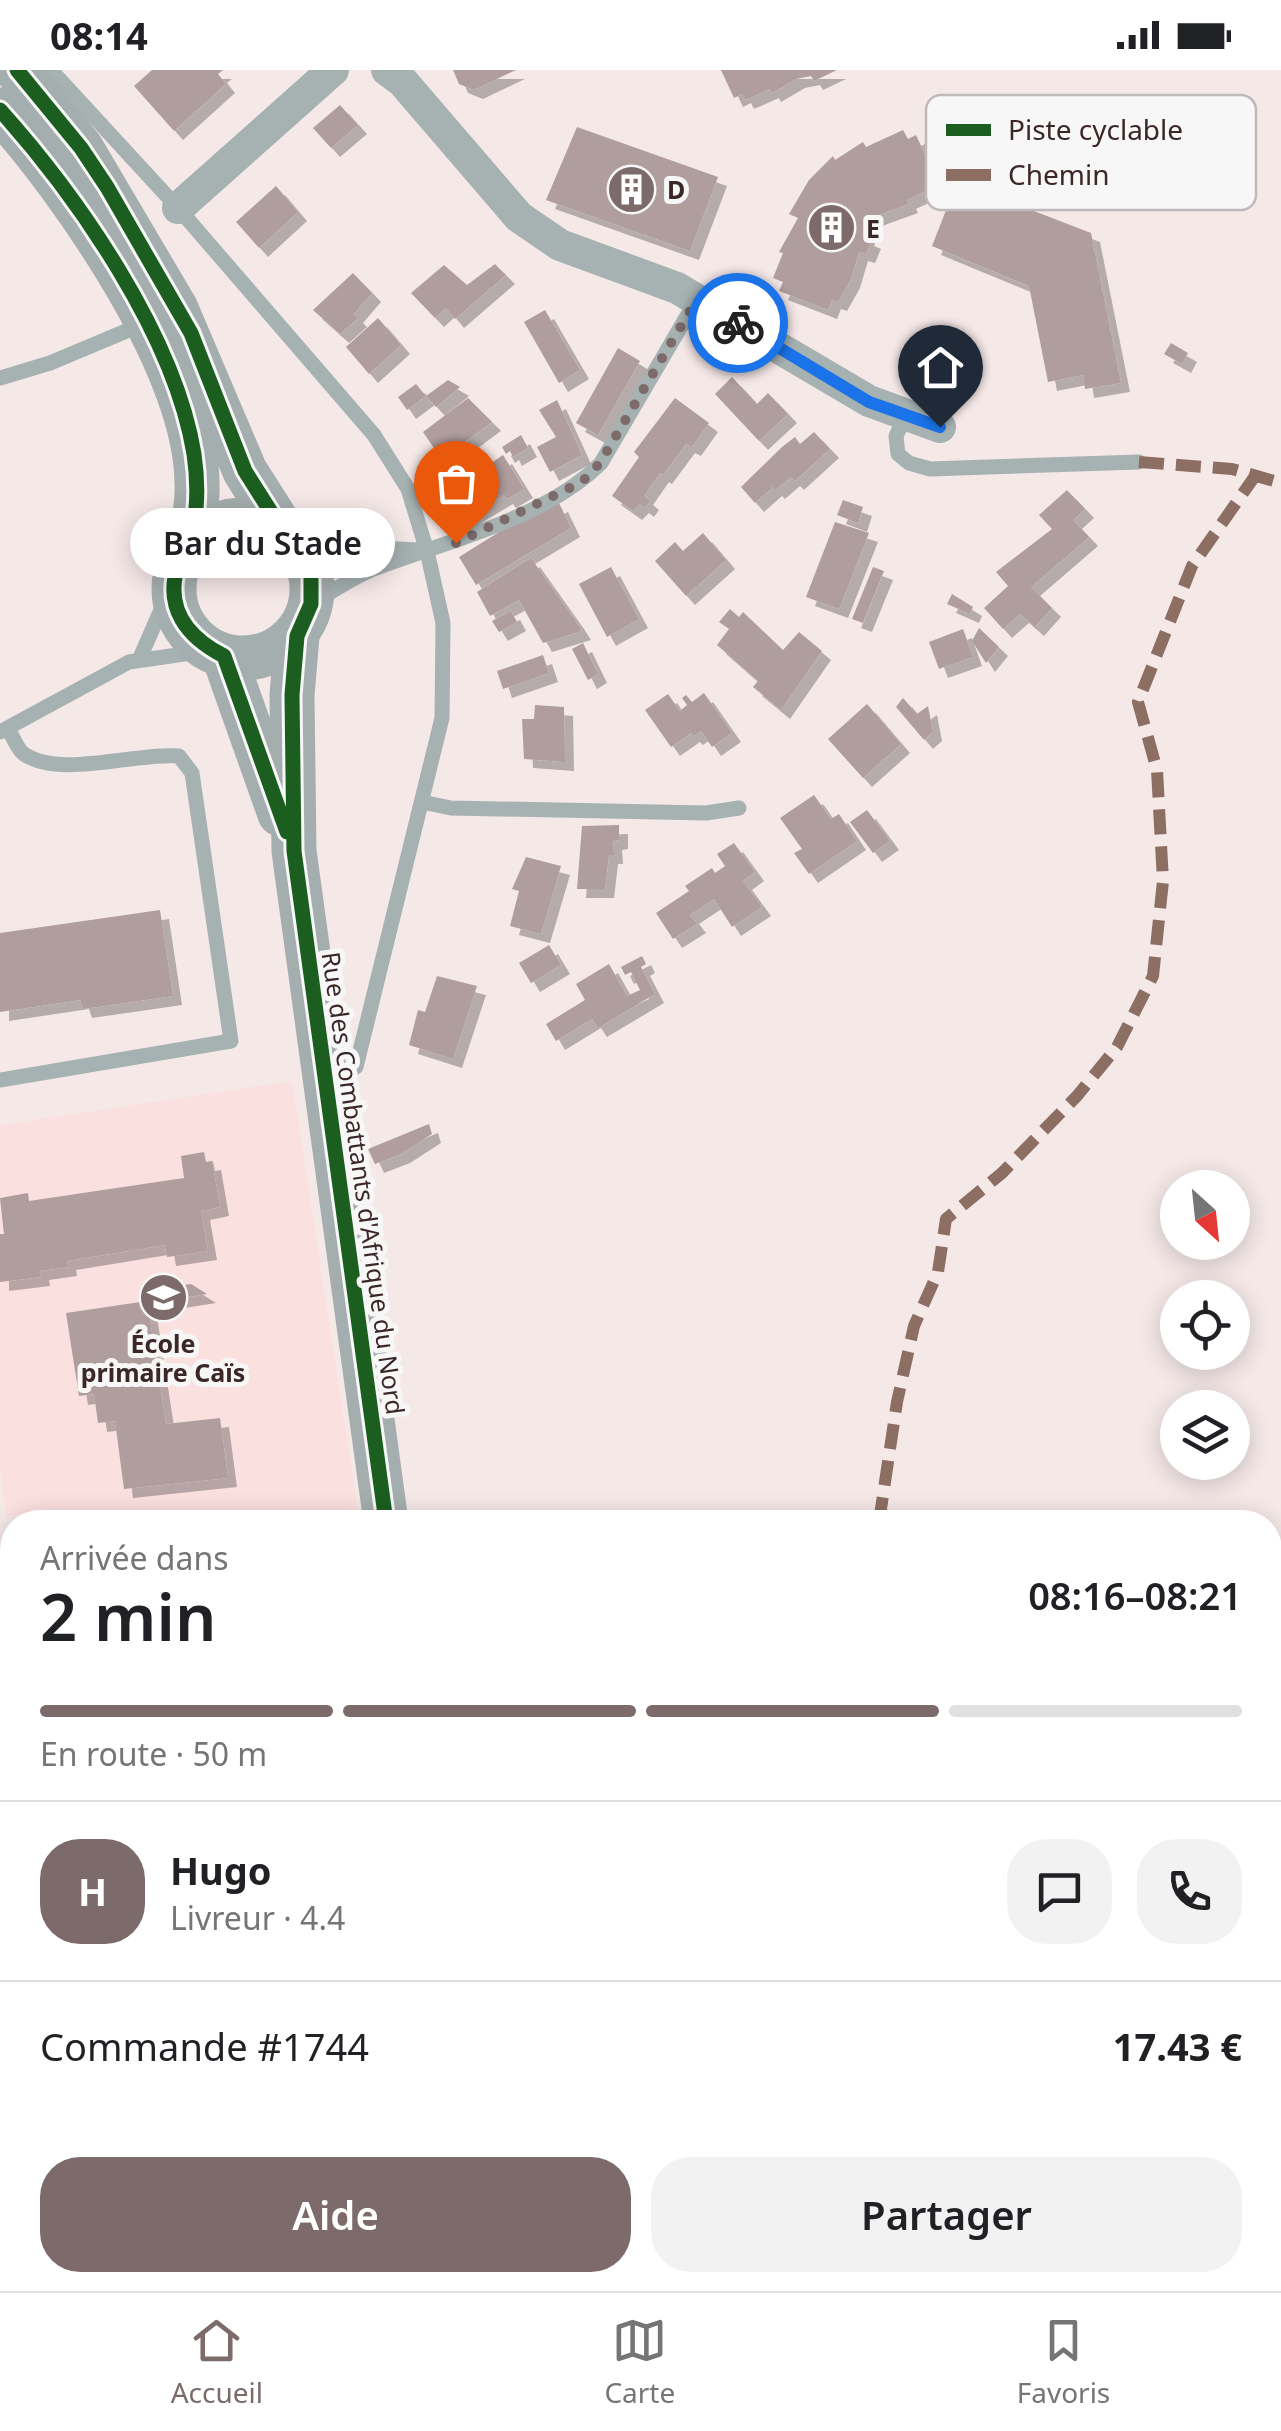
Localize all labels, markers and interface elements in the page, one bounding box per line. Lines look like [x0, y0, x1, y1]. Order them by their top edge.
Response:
text: 08:14 [50, 9, 148, 61]
legend [926, 95, 1256, 210]
text: Piste cyclable [1008, 110, 1183, 148]
text: Chemin [1008, 155, 1110, 193]
building icon: D [606, 163, 658, 215]
place label: D [667, 172, 685, 206]
building icon: E [805, 202, 857, 254]
place label: E [866, 211, 880, 245]
courier [688, 273, 788, 373]
icon: bike [711, 296, 766, 351]
pin [898, 325, 983, 428]
icon: home [913, 340, 968, 395]
pin [414, 441, 499, 544]
icon: bag [429, 456, 484, 511]
callout: Bar du Stade [131, 508, 396, 578]
text: Bar du Stade [163, 521, 362, 564]
street label: Rue des Combattants d'Afrique du Nord [315, 949, 413, 1417]
north arrow [1160, 1170, 1250, 1260]
map controls [1160, 1170, 1250, 1480]
school or university icon: École primaire Caïs [137, 1271, 189, 1323]
button: locate [1160, 1280, 1250, 1370]
place label: École primaire Caïs [81, 1326, 245, 1389]
button: layers [1160, 1390, 1250, 1480]
text: Arrivée dans [40, 1536, 229, 1579]
text: 08:16–08:21 [1028, 1569, 1242, 1621]
text: 2 min [40, 1572, 216, 1660]
text: En route · 50 m [40, 1732, 267, 1775]
button: chat [1007, 1839, 1112, 1944]
button: phone [1137, 1839, 1242, 1944]
text: Hugo [170, 1844, 272, 1896]
text: H [78, 1865, 107, 1917]
text: Livreur · 4.4 [170, 1896, 345, 1939]
text: Commande #1744 [40, 2020, 369, 2072]
text: 17.43 € [1113, 2020, 1242, 2072]
button: Aide [40, 2157, 631, 2272]
button: Partager [651, 2157, 1242, 2272]
tab: Accueil [171, 2313, 263, 2411]
tab: Carte [604, 2313, 675, 2411]
tab: Favoris [1017, 2313, 1110, 2411]

